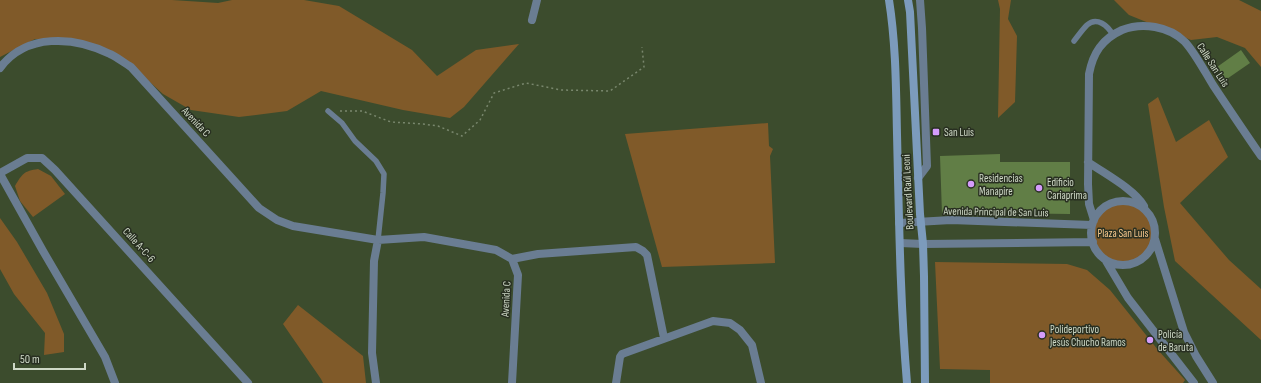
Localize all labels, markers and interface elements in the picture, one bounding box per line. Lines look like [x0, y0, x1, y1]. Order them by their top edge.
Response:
street label: Calle San Luis [1194, 41, 1232, 89]
street label: Avenida C [178, 104, 213, 140]
place label: San Luis [944, 126, 974, 139]
marker: San Luis [931, 127, 941, 137]
street label: Boulevard Raúl Leoni [900, 154, 916, 230]
place label: Residencias Manapire [979, 172, 1023, 198]
place label: Edificio Cariaprima [1047, 176, 1087, 202]
marker: Residencias Manapire [966, 179, 976, 189]
marker: Edificio Cariaprima [1034, 183, 1044, 193]
street label: Avenida Principal de San Luis [942, 205, 1049, 219]
street label: Calle A-C-6 [120, 225, 158, 265]
park label: Plaza San Luis [1098, 227, 1149, 240]
street label: Avenida C [499, 281, 513, 318]
place label: Polideportivo Jesús Chucho Ramos [1049, 323, 1126, 349]
place label: Policía de Baruta [1158, 328, 1193, 354]
marker: Polideportivo Jesús Chucho Ramos [1037, 330, 1047, 340]
marker: Policía de Baruta [1145, 335, 1155, 345]
scale bar [14, 345, 85, 371]
text: 50 m [20, 352, 40, 367]

